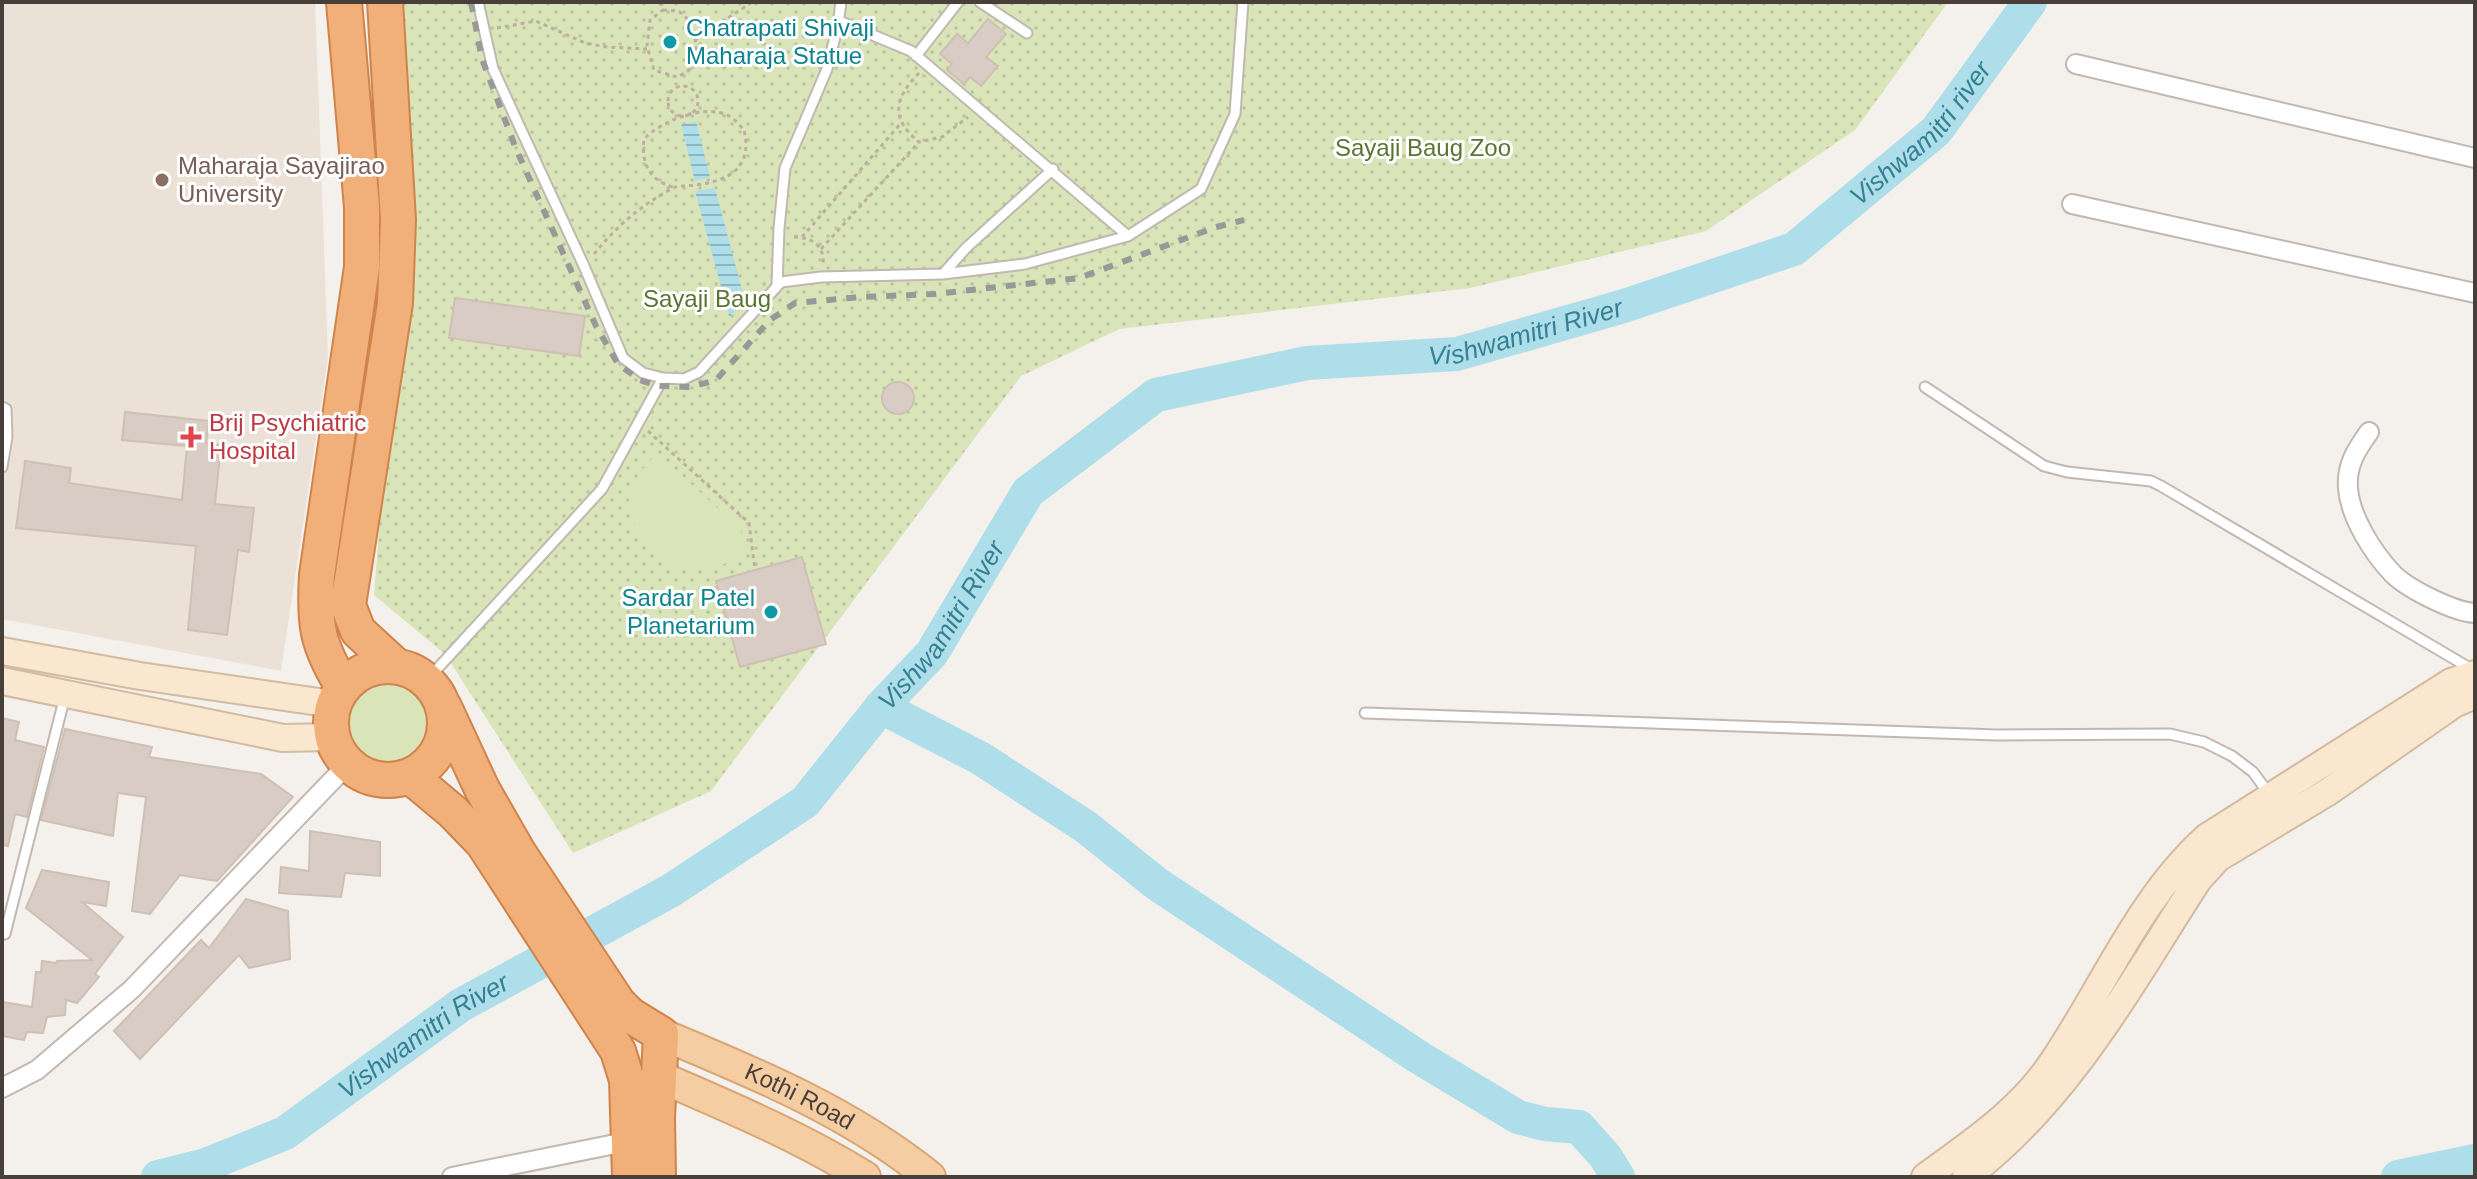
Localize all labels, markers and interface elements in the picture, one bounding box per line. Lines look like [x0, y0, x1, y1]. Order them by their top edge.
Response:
place label: Chatrapati Shivaji Maharaja Statue [686, 14, 874, 69]
marker: Chatrapati Shivaji Maharaja Statue [661, 33, 679, 51]
water label: Vishwamitri river [1844, 54, 1998, 211]
park label: Sayaji Baug Zoo [1335, 134, 1511, 161]
place label: Maharaja Sayajirao University [178, 152, 385, 207]
marker: Maharaja Sayajirao University [153, 171, 171, 189]
park label: Sayaji Baug [643, 285, 771, 312]
water label: Vishwamitri River [1427, 292, 1627, 371]
place label: Brij Psychiatric Hospital [209, 409, 366, 464]
marker: Brij Psychiatric Hospital [180, 426, 202, 448]
water label: Vishwamitri River [871, 534, 1011, 716]
place label: Sardar Patel Planetarium [622, 584, 755, 639]
marker: Sardar Patel Planetarium [762, 603, 780, 621]
water label: Vishwamitri River [332, 966, 515, 1105]
street label: Kothi Road [741, 1057, 859, 1135]

